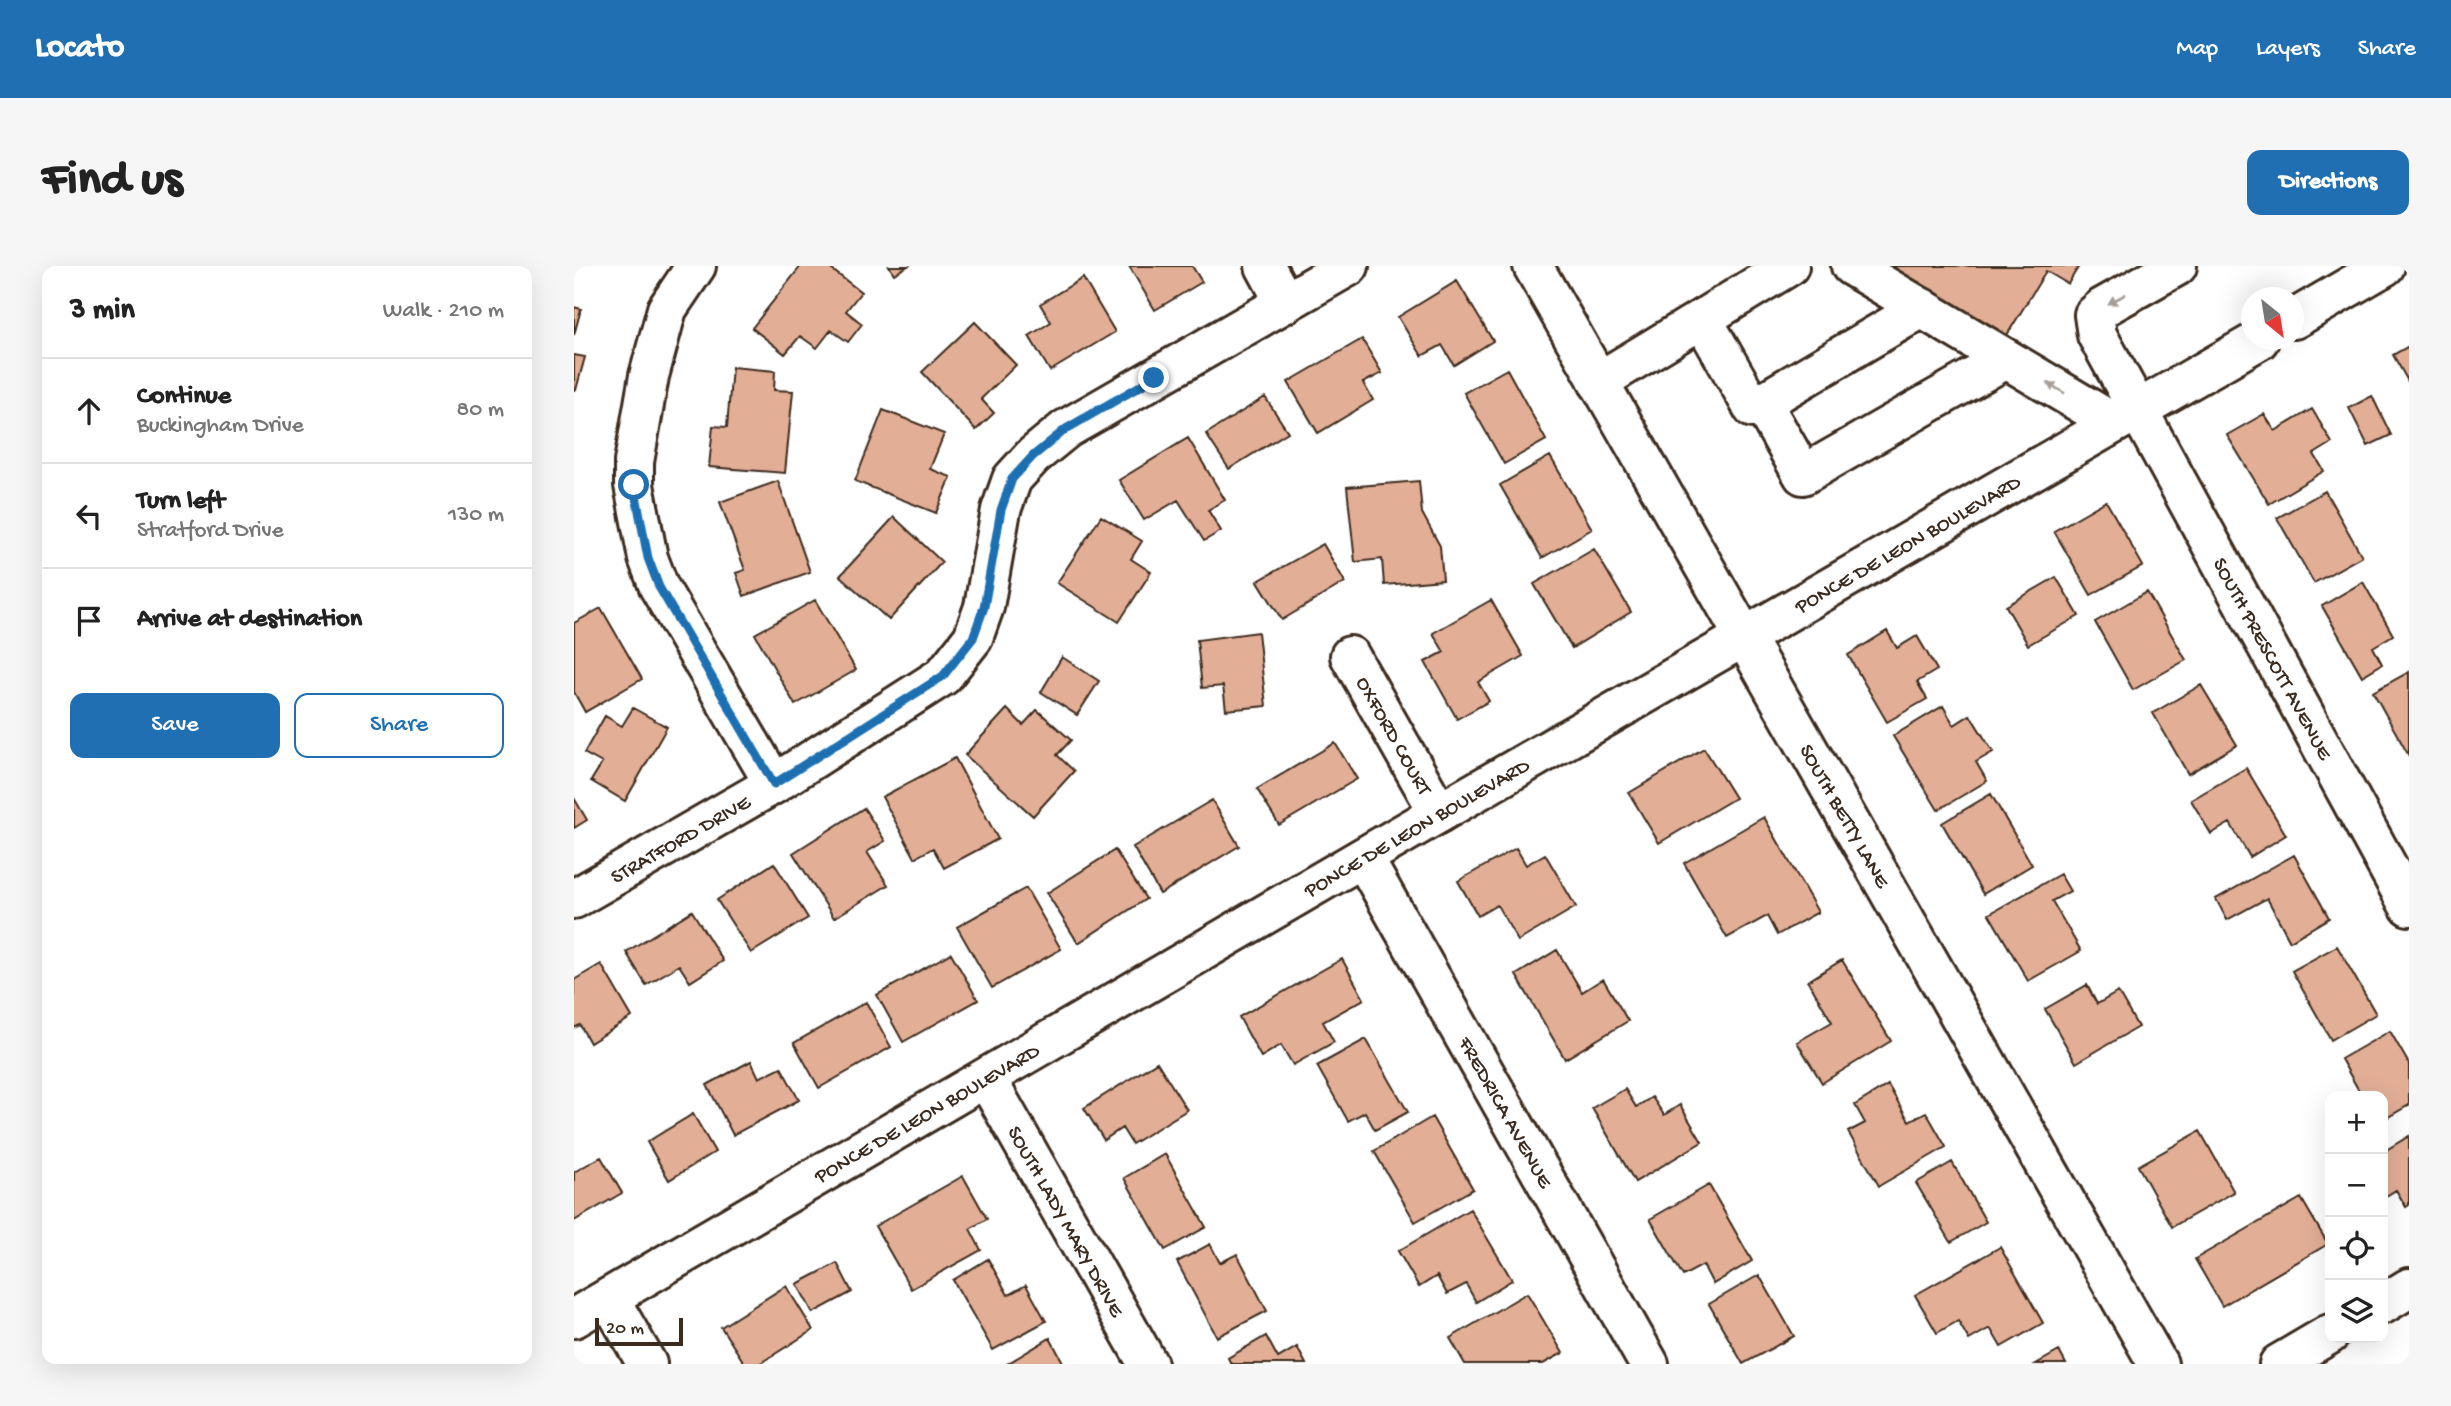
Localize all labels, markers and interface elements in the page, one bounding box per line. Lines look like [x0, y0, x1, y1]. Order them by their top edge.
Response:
text: Locato [35, 30, 124, 68]
text: Map [2176, 35, 2218, 64]
text: Layers [2256, 35, 2320, 64]
text: Share [2358, 35, 2416, 64]
button: Directions [2247, 150, 2409, 215]
text: Find us [42, 153, 182, 211]
north arrow [2241, 287, 2304, 350]
one-way arrow [2108, 293, 2127, 305]
text: 3 min [70, 294, 135, 329]
text: Walk · 210 m [383, 298, 504, 325]
route end [1138, 362, 1169, 393]
text: Continue [137, 382, 231, 413]
one-way arrow [2046, 382, 2065, 394]
icon: ahead [70, 392, 108, 430]
text: 80 m [457, 397, 504, 424]
text: Buckingham Drive [137, 413, 304, 440]
route start [618, 469, 649, 500]
street label: PONCE DE LEON BOULEVARD [1791, 471, 2026, 621]
text: Turn left [137, 487, 225, 518]
icon: left [70, 497, 108, 535]
text: 130 m [448, 502, 504, 529]
text: Stratford Drive [137, 518, 284, 545]
street label: SOUTH PRESCOTT AVENUE [2205, 554, 2336, 766]
icon: arrive [70, 602, 108, 640]
text: Arrive at destination [137, 605, 362, 636]
street label: OXFORD COURT [1348, 673, 1436, 801]
button: Save [70, 693, 280, 758]
button: Share [294, 693, 504, 758]
street label: SOUTH BETTY LANE [1792, 741, 1894, 894]
street label: PONCE DE LEON BOULEVARD [1300, 754, 1535, 905]
street label: STRATFORD DRIVE [607, 791, 757, 891]
street label: FREDRICA AVENUE [1450, 1032, 1556, 1194]
street label: PONCE DE LEON BOULEVARD [810, 1040, 1045, 1191]
map controls [2325, 1091, 2388, 1343]
button: + [2325, 1091, 2388, 1154]
street label: SOUTH LADY MARY DRIVE [1000, 1123, 1128, 1323]
button: − [2325, 1154, 2388, 1217]
button: locate [2325, 1217, 2388, 1280]
button: layers [2325, 1280, 2388, 1343]
scale bar [595, 1315, 682, 1347]
text: 20 m [606, 1318, 644, 1341]

